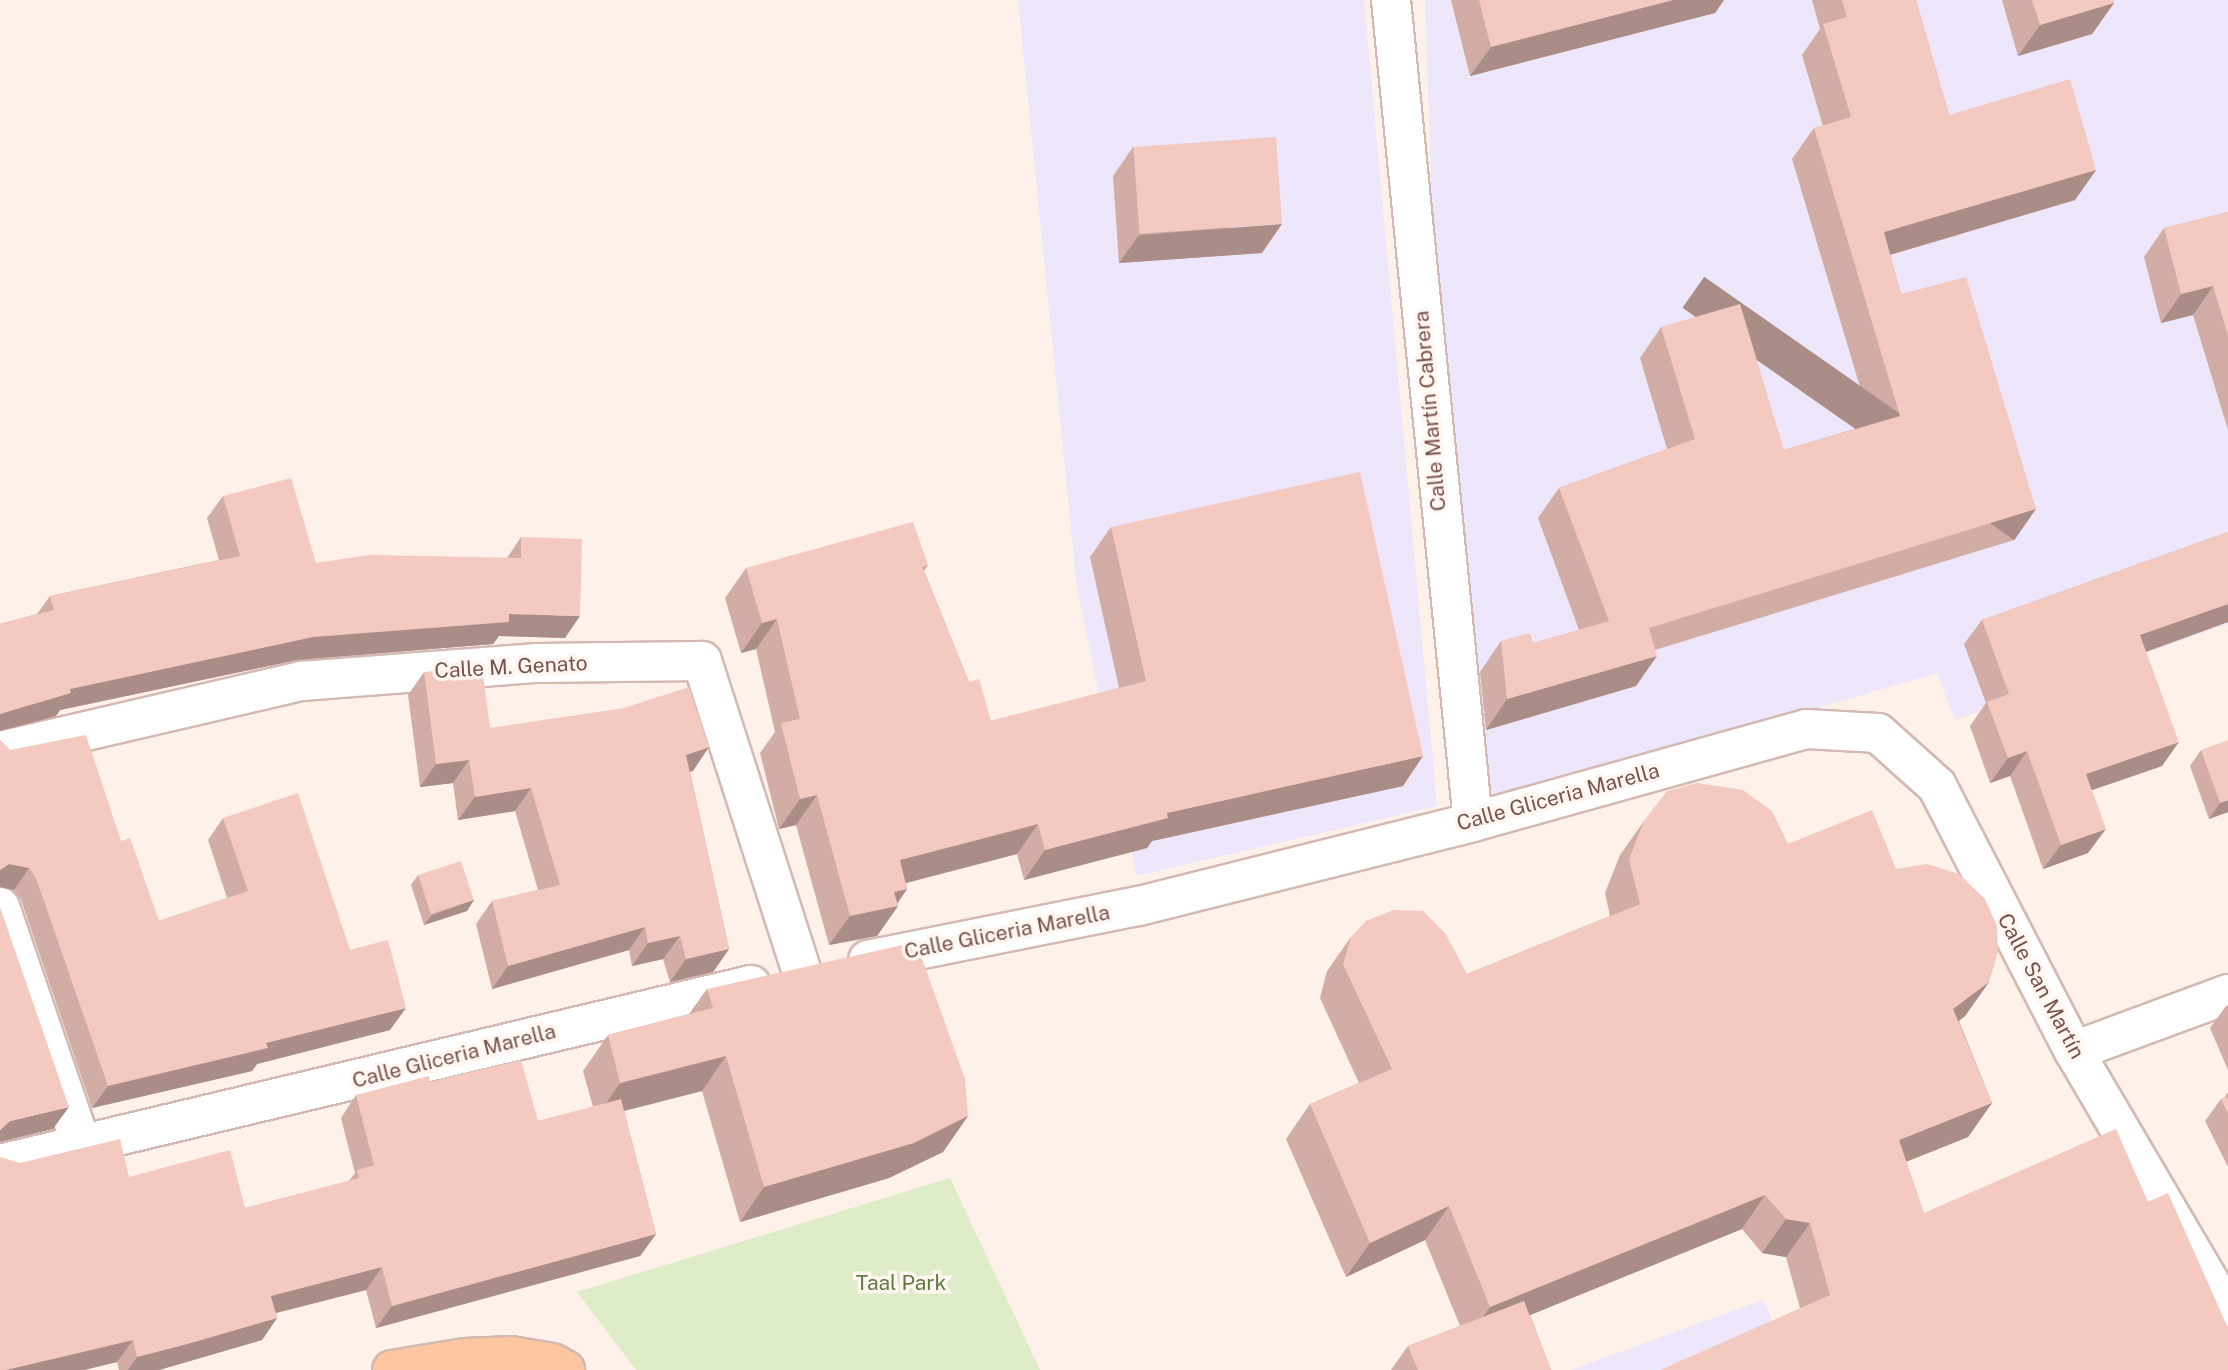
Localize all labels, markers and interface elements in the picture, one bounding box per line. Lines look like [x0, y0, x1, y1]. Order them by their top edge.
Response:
street label: Calle Martín Cabrera [1409, 310, 1451, 512]
street label: Calle M. Genato [434, 650, 588, 684]
street label: Calle Gliceria Marella [1454, 758, 1662, 836]
street label: Calle Gliceria Marella [902, 900, 1112, 964]
street label: Calle San Martín [1992, 909, 2090, 1063]
street label: Calle Gliceria Marella [350, 1018, 558, 1094]
park label: Taal Park [856, 1270, 946, 1296]

